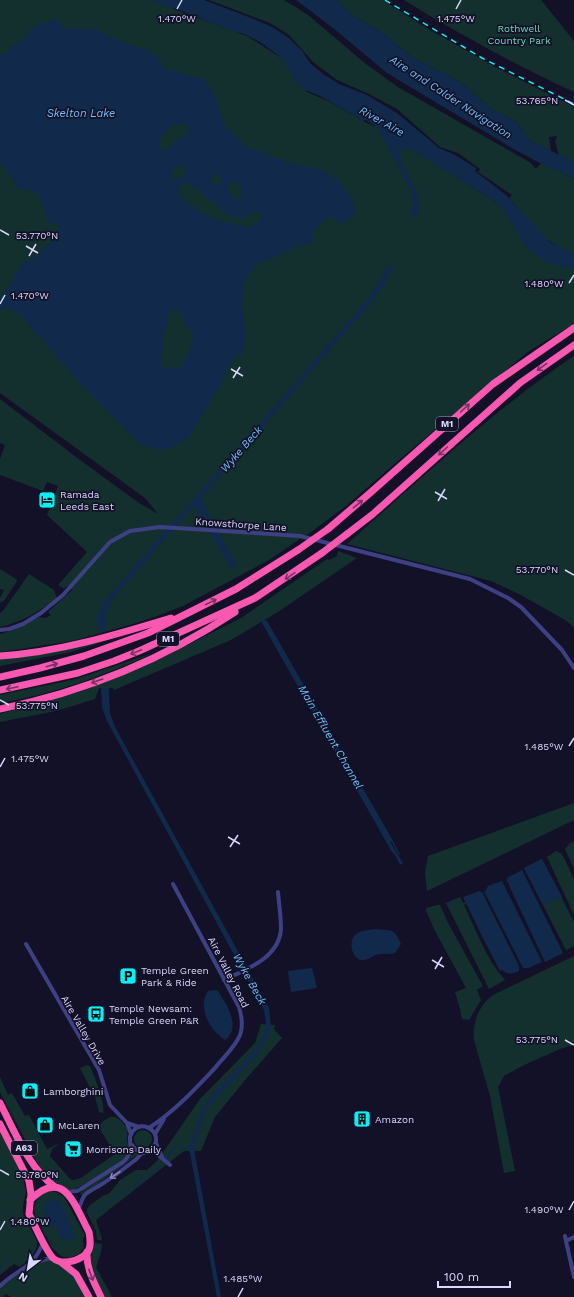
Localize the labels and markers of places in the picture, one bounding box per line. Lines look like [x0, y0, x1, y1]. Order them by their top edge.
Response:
place label: Ramada Leeds East [60, 489, 115, 512]
hotel icon: Ramada Leeds East [37, 490, 57, 510]
place label: Temple Green Park & Ride [141, 965, 209, 988]
parking icon: Temple Green Park & Ride [118, 966, 138, 986]
place label: Temple Newsam: Temple Green P&R [109, 1003, 199, 1026]
bus stop icon: Temple Newsam: Temple Green P&R [86, 1004, 106, 1024]
shop icon: Lamborghini [20, 1081, 40, 1101]
place label: Lamborghini [43, 1086, 103, 1097]
building icon: Amazon [352, 1109, 372, 1129]
place label: Amazon [375, 1114, 414, 1125]
shop icon: McLaren [35, 1115, 55, 1135]
place label: McLaren [58, 1120, 100, 1131]
supermarket icon: Morrisons Daily [63, 1139, 83, 1159]
place label: Morrisons Daily [86, 1144, 162, 1155]

